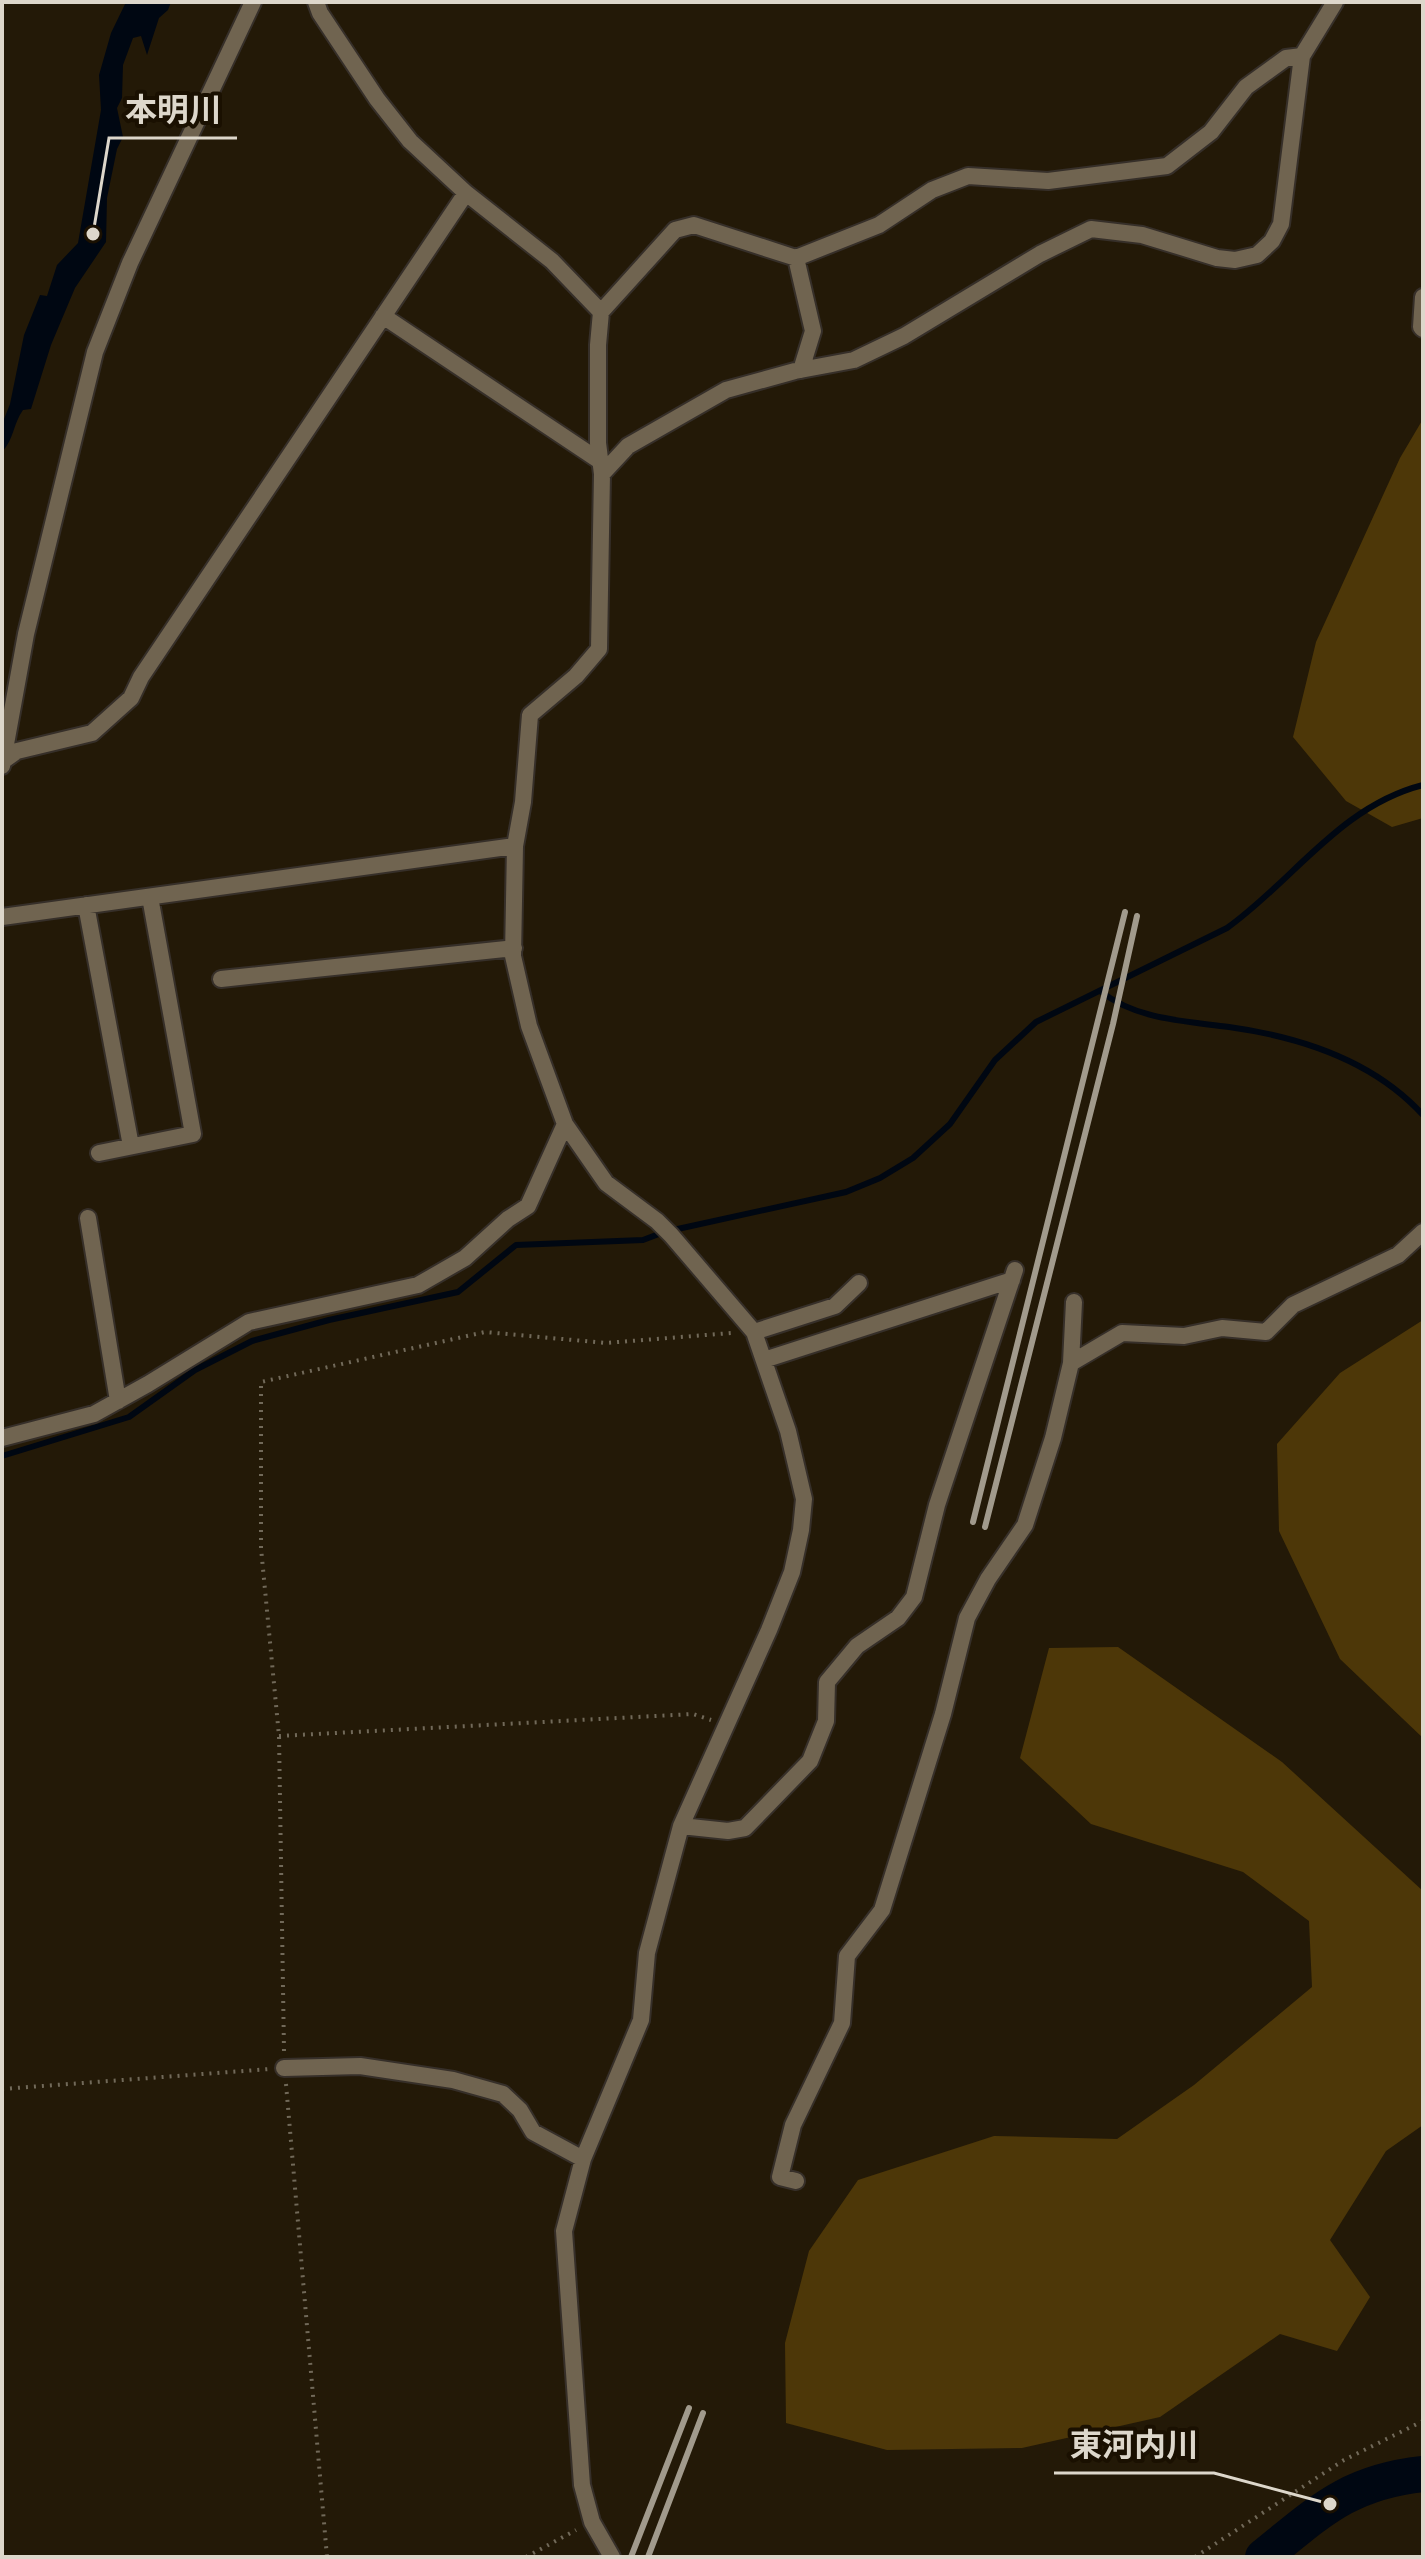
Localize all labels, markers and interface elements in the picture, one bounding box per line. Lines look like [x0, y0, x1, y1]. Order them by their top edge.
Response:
callout: 本明川 [109, 82, 237, 138]
text: 本明川 [125, 87, 221, 136]
callout: 東河内川 [1054, 2417, 1214, 2473]
text: 東河内川 [1070, 2422, 1198, 2471]

